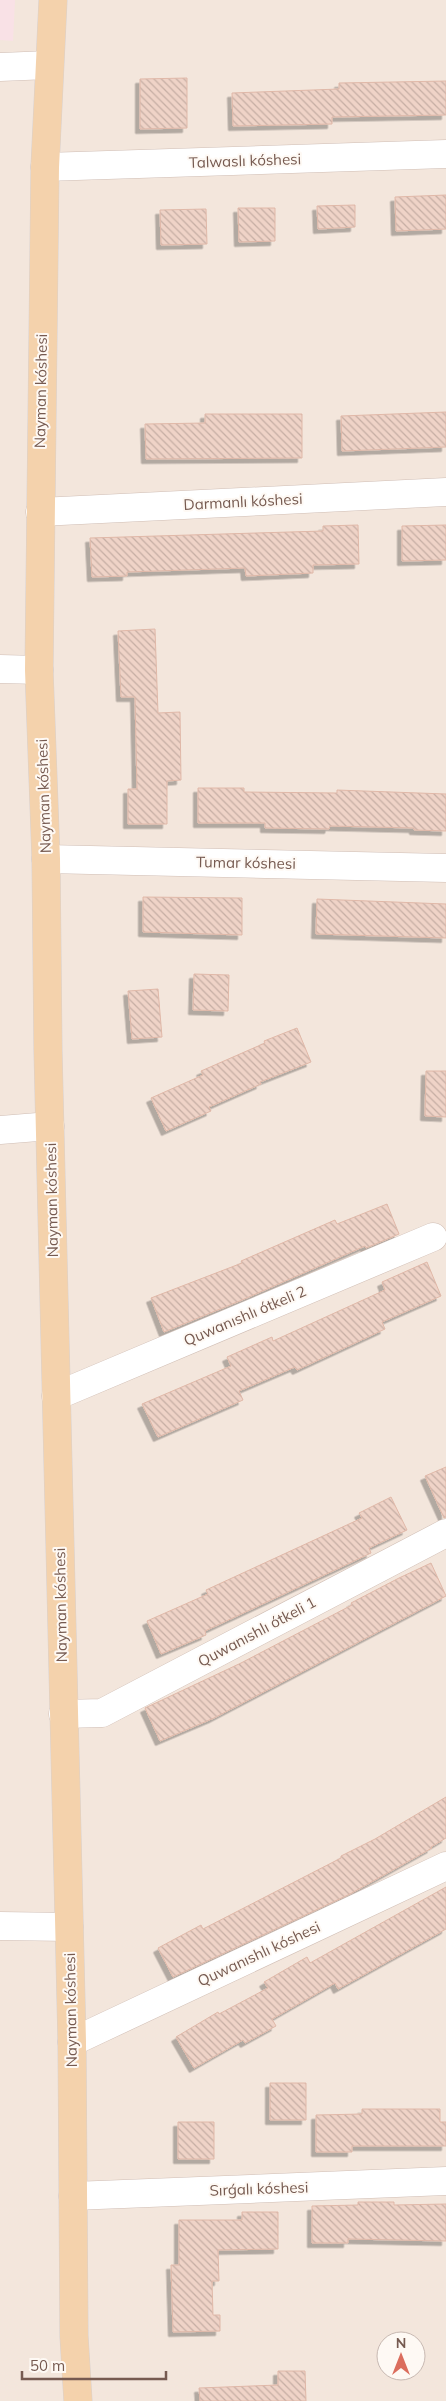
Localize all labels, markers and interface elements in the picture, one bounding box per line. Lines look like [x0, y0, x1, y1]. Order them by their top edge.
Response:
street label: Talwaslı kóshesi [188, 149, 301, 172]
street label: Nayman kóshesi [30, 334, 51, 448]
street label: Darmanlı kóshesi [183, 489, 303, 514]
street label: Nayman kóshesi [32, 738, 55, 854]
street label: Tumar kóshesi [196, 852, 296, 873]
street label: Nayman kóshesi [41, 1143, 62, 1257]
street label: Quwanıshlı ótkeli 2 [181, 1281, 309, 1350]
street label: Nayman kóshesi [50, 1548, 71, 1662]
street label: Quwanıshlı ótkeli 1 [194, 1592, 319, 1671]
street label: Quwanıshlı kóshesi [194, 1917, 323, 1990]
street label: Nayman kóshesi [60, 1953, 81, 2067]
street label: Sırǵalı kóshesi [209, 2177, 309, 2200]
north arrow [376, 2331, 426, 2381]
text: N [396, 2334, 406, 2352]
scale bar [22, 2348, 166, 2380]
text: 50 m [30, 2356, 65, 2375]

